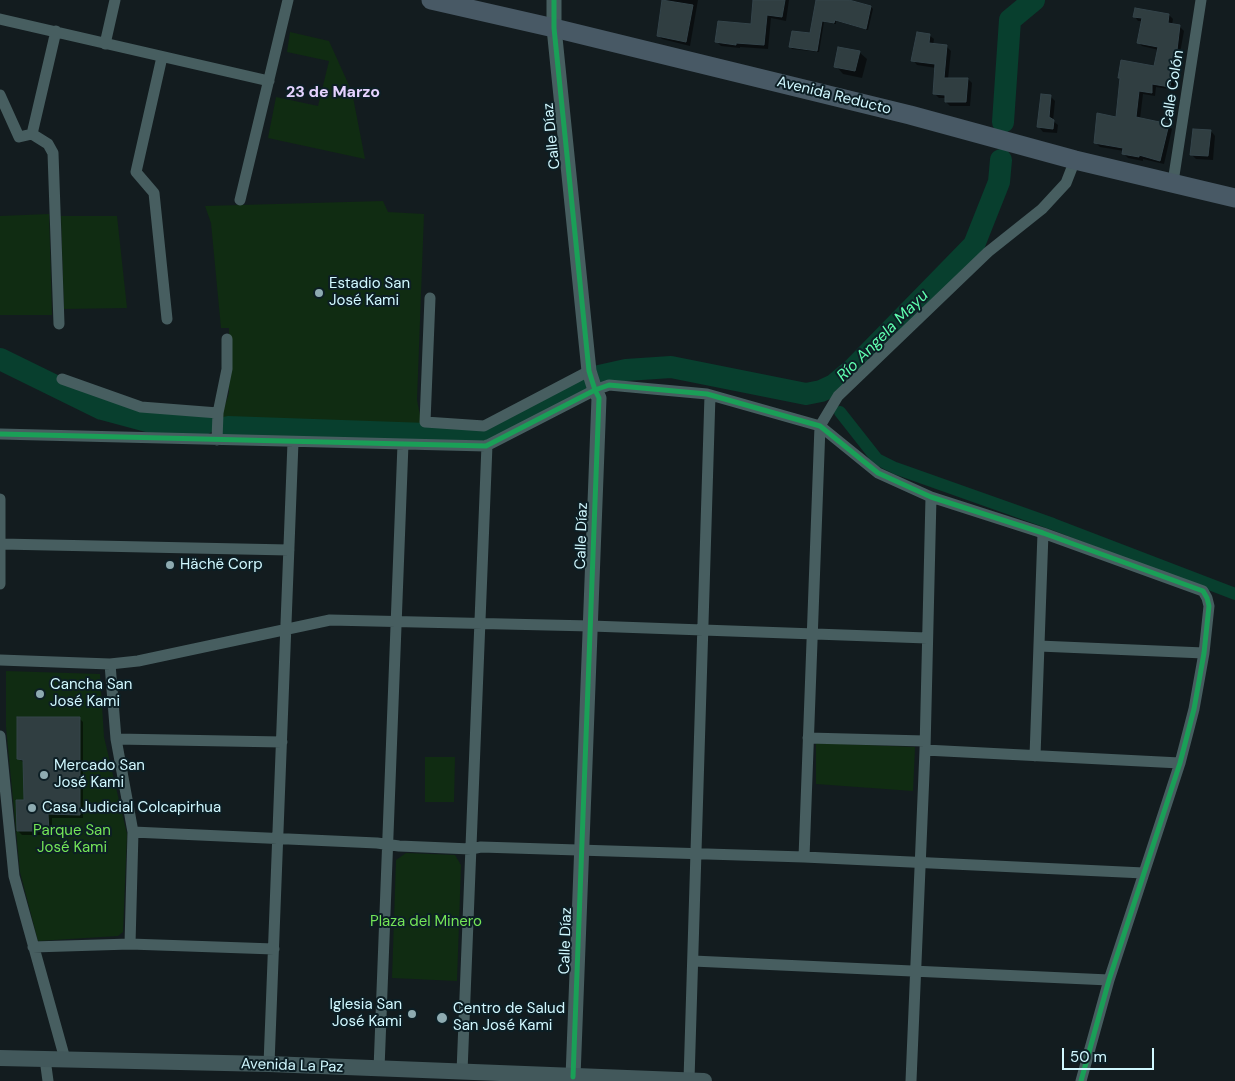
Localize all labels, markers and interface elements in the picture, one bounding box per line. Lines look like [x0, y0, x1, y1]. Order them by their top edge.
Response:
street label: Calle Colón [1158, 49, 1188, 129]
street label: Avenida Reducto [775, 73, 893, 119]
district label: 23 de Marzo [286, 83, 380, 103]
street label: Calle Díaz [540, 102, 564, 170]
place label: Estadio San José Kami [329, 275, 410, 310]
water label: Río Angela Mayu [833, 286, 933, 386]
marker: Estadio San José Kami [313, 287, 325, 299]
street label: Calle Díaz [572, 502, 592, 570]
place label: Hächë Corp [180, 556, 263, 574]
marker: Hächë Corp [164, 559, 176, 571]
place label: Cancha San José Kami [50, 676, 132, 711]
marker: Cancha San José Kami [34, 688, 46, 700]
place label: Mercado San José Kami [54, 757, 145, 792]
marker: Mercado San José Kami [38, 769, 50, 781]
place label: Casa Judicial Colcapirhua [42, 799, 221, 817]
marker: Casa Judicial Colcapirhua [26, 802, 38, 814]
park label: Parque San José Kami [33, 822, 111, 857]
street label: Calle Díaz [556, 907, 576, 975]
park label: Plaza del Minero [370, 913, 482, 931]
place label: Iglesia San José Kami [330, 996, 402, 1031]
place label: Centro de Salud San José Kami [453, 1000, 565, 1035]
marker: Iglesia San José Kami [406, 1008, 418, 1020]
marker: Centro de Salud San José Kami [435, 1011, 449, 1025]
scale bar [1065, 1038, 1158, 1070]
text: 50 m [1070, 1047, 1107, 1067]
street label: Avenida La Paz [240, 1055, 344, 1077]

